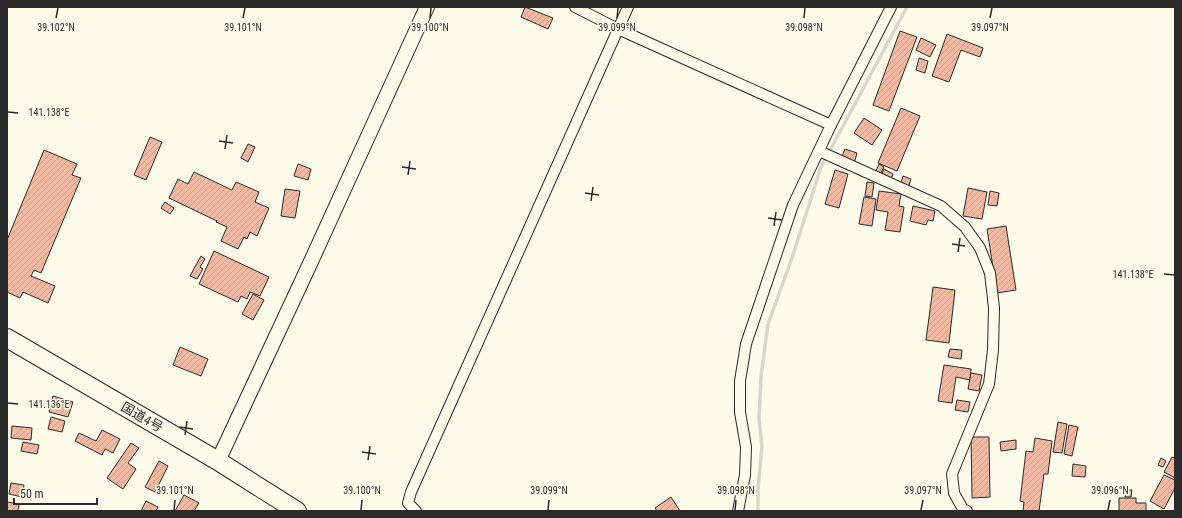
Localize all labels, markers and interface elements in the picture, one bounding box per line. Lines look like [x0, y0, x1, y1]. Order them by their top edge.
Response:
text: 39.102°N [37, 22, 75, 33]
text: 39.101°N [224, 22, 262, 33]
text: 39.100°N [411, 22, 449, 33]
text: 39.099°N [598, 22, 636, 33]
text: 39.098°N [785, 22, 823, 33]
text: 39.097°N [971, 22, 1009, 33]
text: 141.138°E [29, 107, 70, 118]
text: 141.138°E [1113, 269, 1154, 280]
text: 141.136°E [29, 399, 70, 410]
street label: 国道4号 [119, 399, 165, 435]
scale bar [14, 480, 97, 506]
text: 39.101°N [156, 485, 194, 496]
text: 39.100°N [343, 485, 381, 496]
text: 39.099°N [530, 485, 568, 496]
text: 39.098°N [717, 485, 755, 496]
text: 39.097°N [904, 485, 942, 496]
text: 39.096°N [1091, 485, 1129, 496]
text: 50 m [20, 487, 44, 501]

